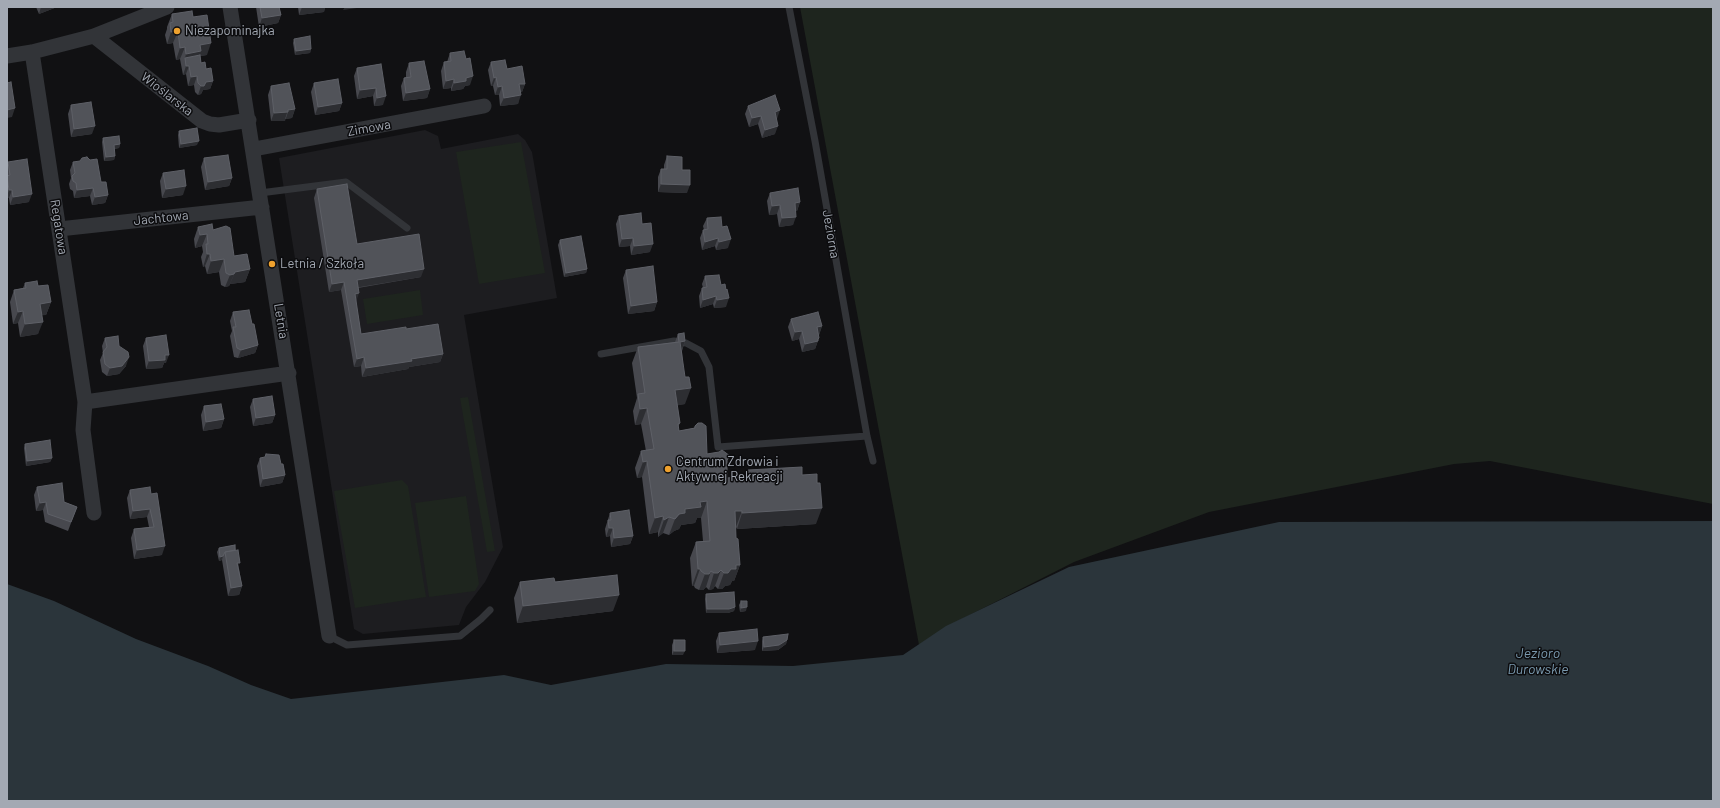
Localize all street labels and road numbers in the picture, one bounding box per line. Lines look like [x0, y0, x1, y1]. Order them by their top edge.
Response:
street label: Wioślarska [138, 69, 196, 119]
street label: Zimowa [346, 117, 392, 139]
street label: Regatowa [47, 198, 71, 256]
street label: Jachtowa [133, 207, 189, 229]
street label: Jeziorna [819, 209, 843, 259]
street label: Letnia [270, 302, 292, 340]

